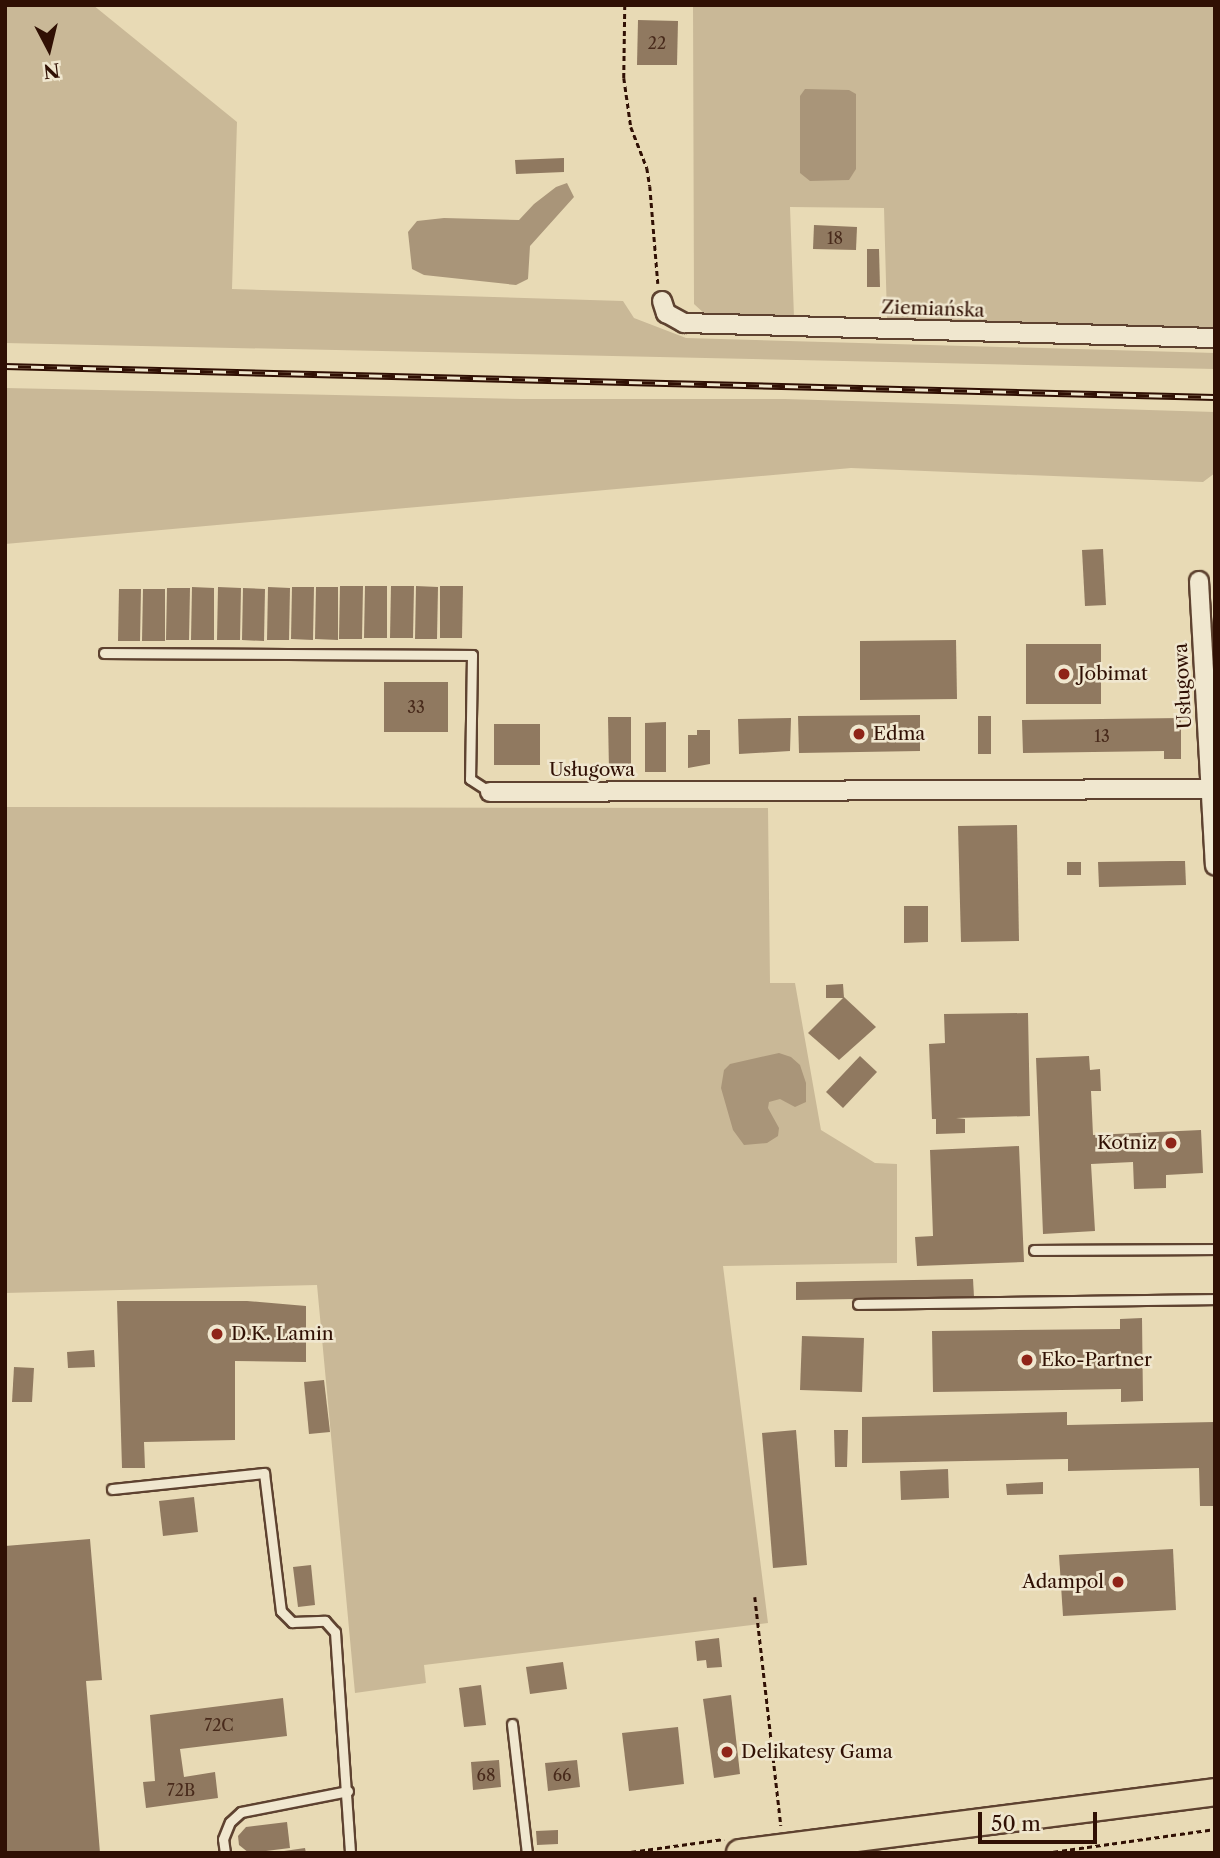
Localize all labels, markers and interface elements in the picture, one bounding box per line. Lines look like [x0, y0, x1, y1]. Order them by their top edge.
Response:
north arrow [14, 14, 84, 84]
house number: 22 [648, 33, 666, 53]
text: N [42, 58, 61, 83]
house number: 18 [827, 228, 843, 248]
street label: Ziemiańska [881, 296, 985, 322]
street label: Usługowa [1169, 642, 1197, 730]
place label: Jobimat [1078, 663, 1148, 685]
marker: Jobimat [1056, 666, 1072, 682]
house number: 33 [407, 697, 425, 717]
place label: Edma [873, 723, 925, 745]
marker: Edma [851, 726, 867, 742]
house number: 13 [1094, 726, 1110, 746]
street label: Usługowa [549, 759, 635, 781]
place label: Kotniz [1097, 1132, 1157, 1154]
marker: Kotniz [1163, 1135, 1179, 1151]
place label: D.K. Lamin [231, 1323, 334, 1345]
marker: D.K. Lamin [209, 1326, 225, 1342]
place label: Eko-Partner [1041, 1349, 1152, 1371]
marker: Eko-Partner [1019, 1352, 1035, 1368]
place label: Adampol [1022, 1571, 1104, 1593]
marker: Adampol [1110, 1574, 1126, 1590]
house number: 72C [204, 1715, 234, 1735]
place label: Delikatesy Gama [741, 1741, 893, 1763]
marker: Delikatesy Gama [719, 1744, 735, 1760]
house number: 68 [477, 1765, 495, 1785]
house number: 66 [553, 1765, 571, 1785]
house number: 72B [167, 1780, 195, 1800]
scale bar [982, 1798, 1101, 1842]
text: 50 m [991, 1811, 1041, 1836]

